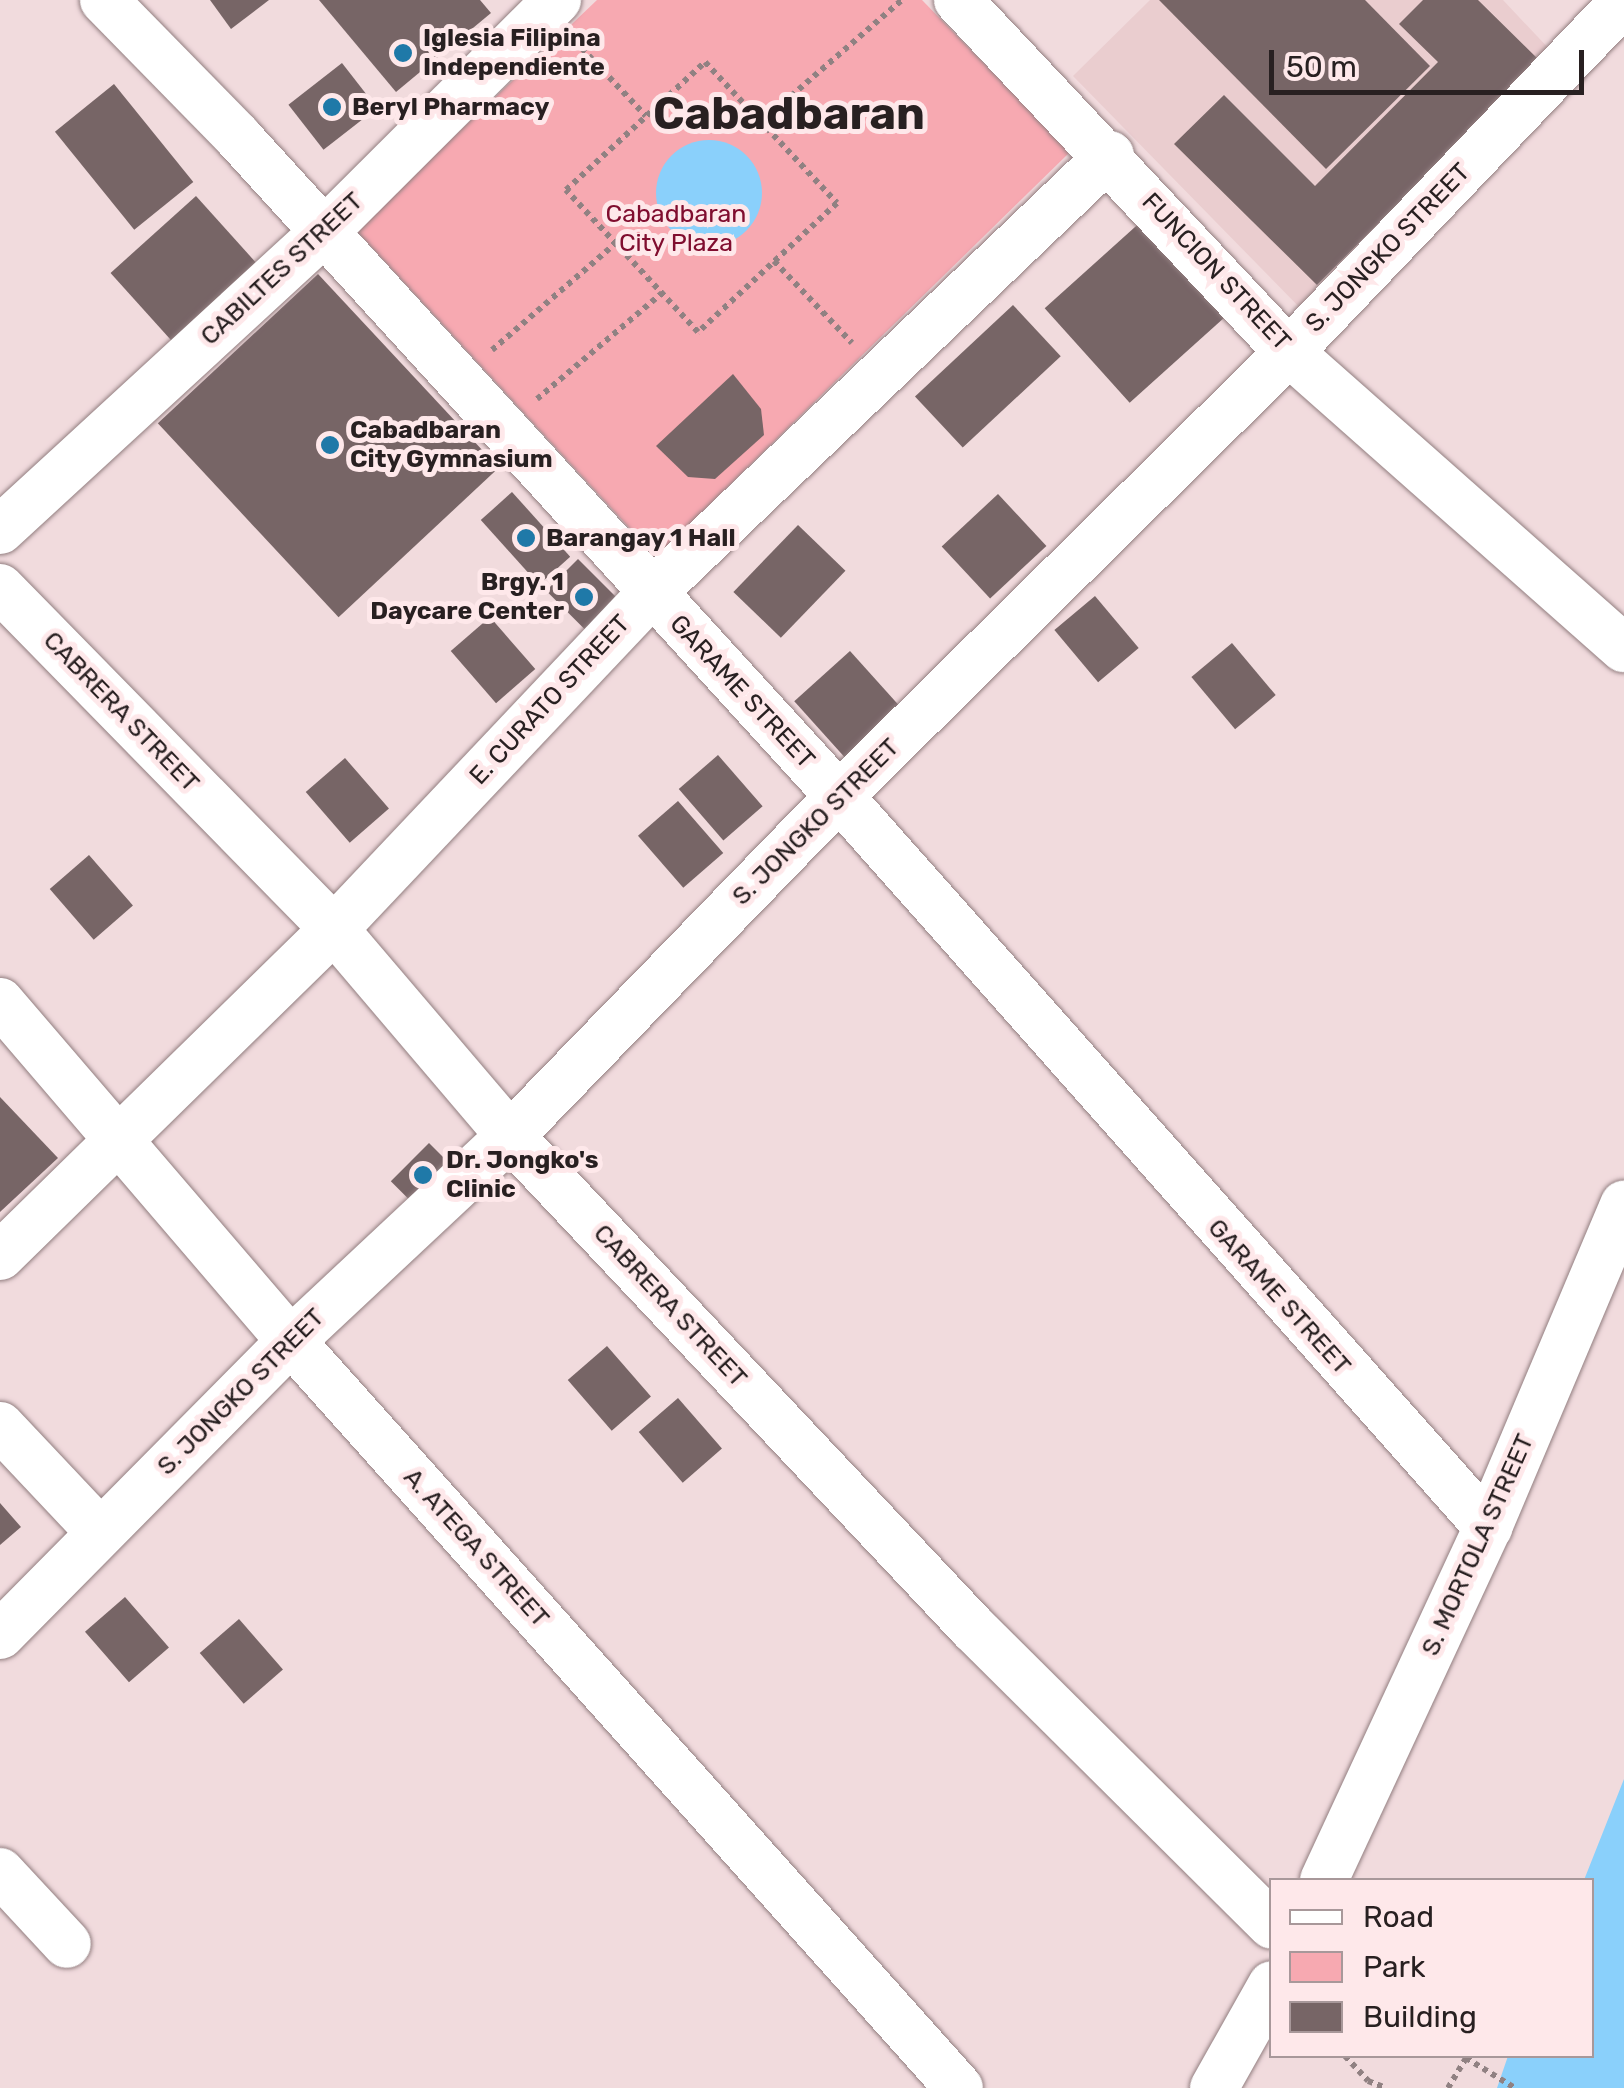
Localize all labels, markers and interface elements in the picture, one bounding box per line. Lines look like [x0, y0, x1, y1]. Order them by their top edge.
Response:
place label: Iglesia Filipina Independiente [423, 24, 605, 83]
scale bar [1274, 30, 1589, 92]
marker: Iglesia Filipina Independiente [392, 42, 414, 64]
text: 50 m [1286, 49, 1357, 85]
district label: Cabadbaran [653, 87, 925, 141]
place label: Beryl Pharmacy [352, 92, 549, 122]
marker: Beryl Pharmacy [321, 96, 343, 118]
street label: S. JONGKO STREET [1300, 157, 1476, 339]
street label: CABILTES STREET [195, 186, 369, 352]
street label: FUNCION STREET [1135, 187, 1297, 357]
park label: Cabadbaran City Plaza [606, 200, 746, 259]
place label: Cabadbaran City Gymnasium [350, 416, 553, 475]
marker: Cabadbaran City Gymnasium [319, 434, 341, 456]
place label: Barangay 1 Hall [546, 523, 736, 553]
marker: Barangay 1 Hall [515, 527, 537, 549]
place label: Brgy. 1 Daycare Center [370, 568, 564, 627]
marker: Brgy. 1 Daycare Center [573, 586, 595, 608]
street label: E. CURATO STREET [464, 609, 636, 791]
street label: GARAME STREET [663, 609, 821, 775]
street label: CABRERA STREET [37, 625, 205, 799]
street label: S. JONGKO STREET [726, 732, 906, 912]
place label: Dr. Jongko's Clinic [446, 1146, 598, 1205]
marker: Dr. Jongko's Clinic [410, 1162, 436, 1188]
street label: GARAME STREET [1201, 1213, 1357, 1381]
street label: CABRERA STREET [587, 1218, 753, 1394]
street label: S. JONGKO STREET [151, 1302, 331, 1482]
street label: S. MORTOLA STREET [1416, 1429, 1540, 1661]
street label: A. ATEGA STREET [397, 1462, 555, 1634]
legend [1269, 1878, 1594, 2058]
text: Road [1363, 1899, 1434, 1935]
text: Park [1363, 1949, 1425, 1985]
text: Building [1363, 1999, 1477, 2035]

